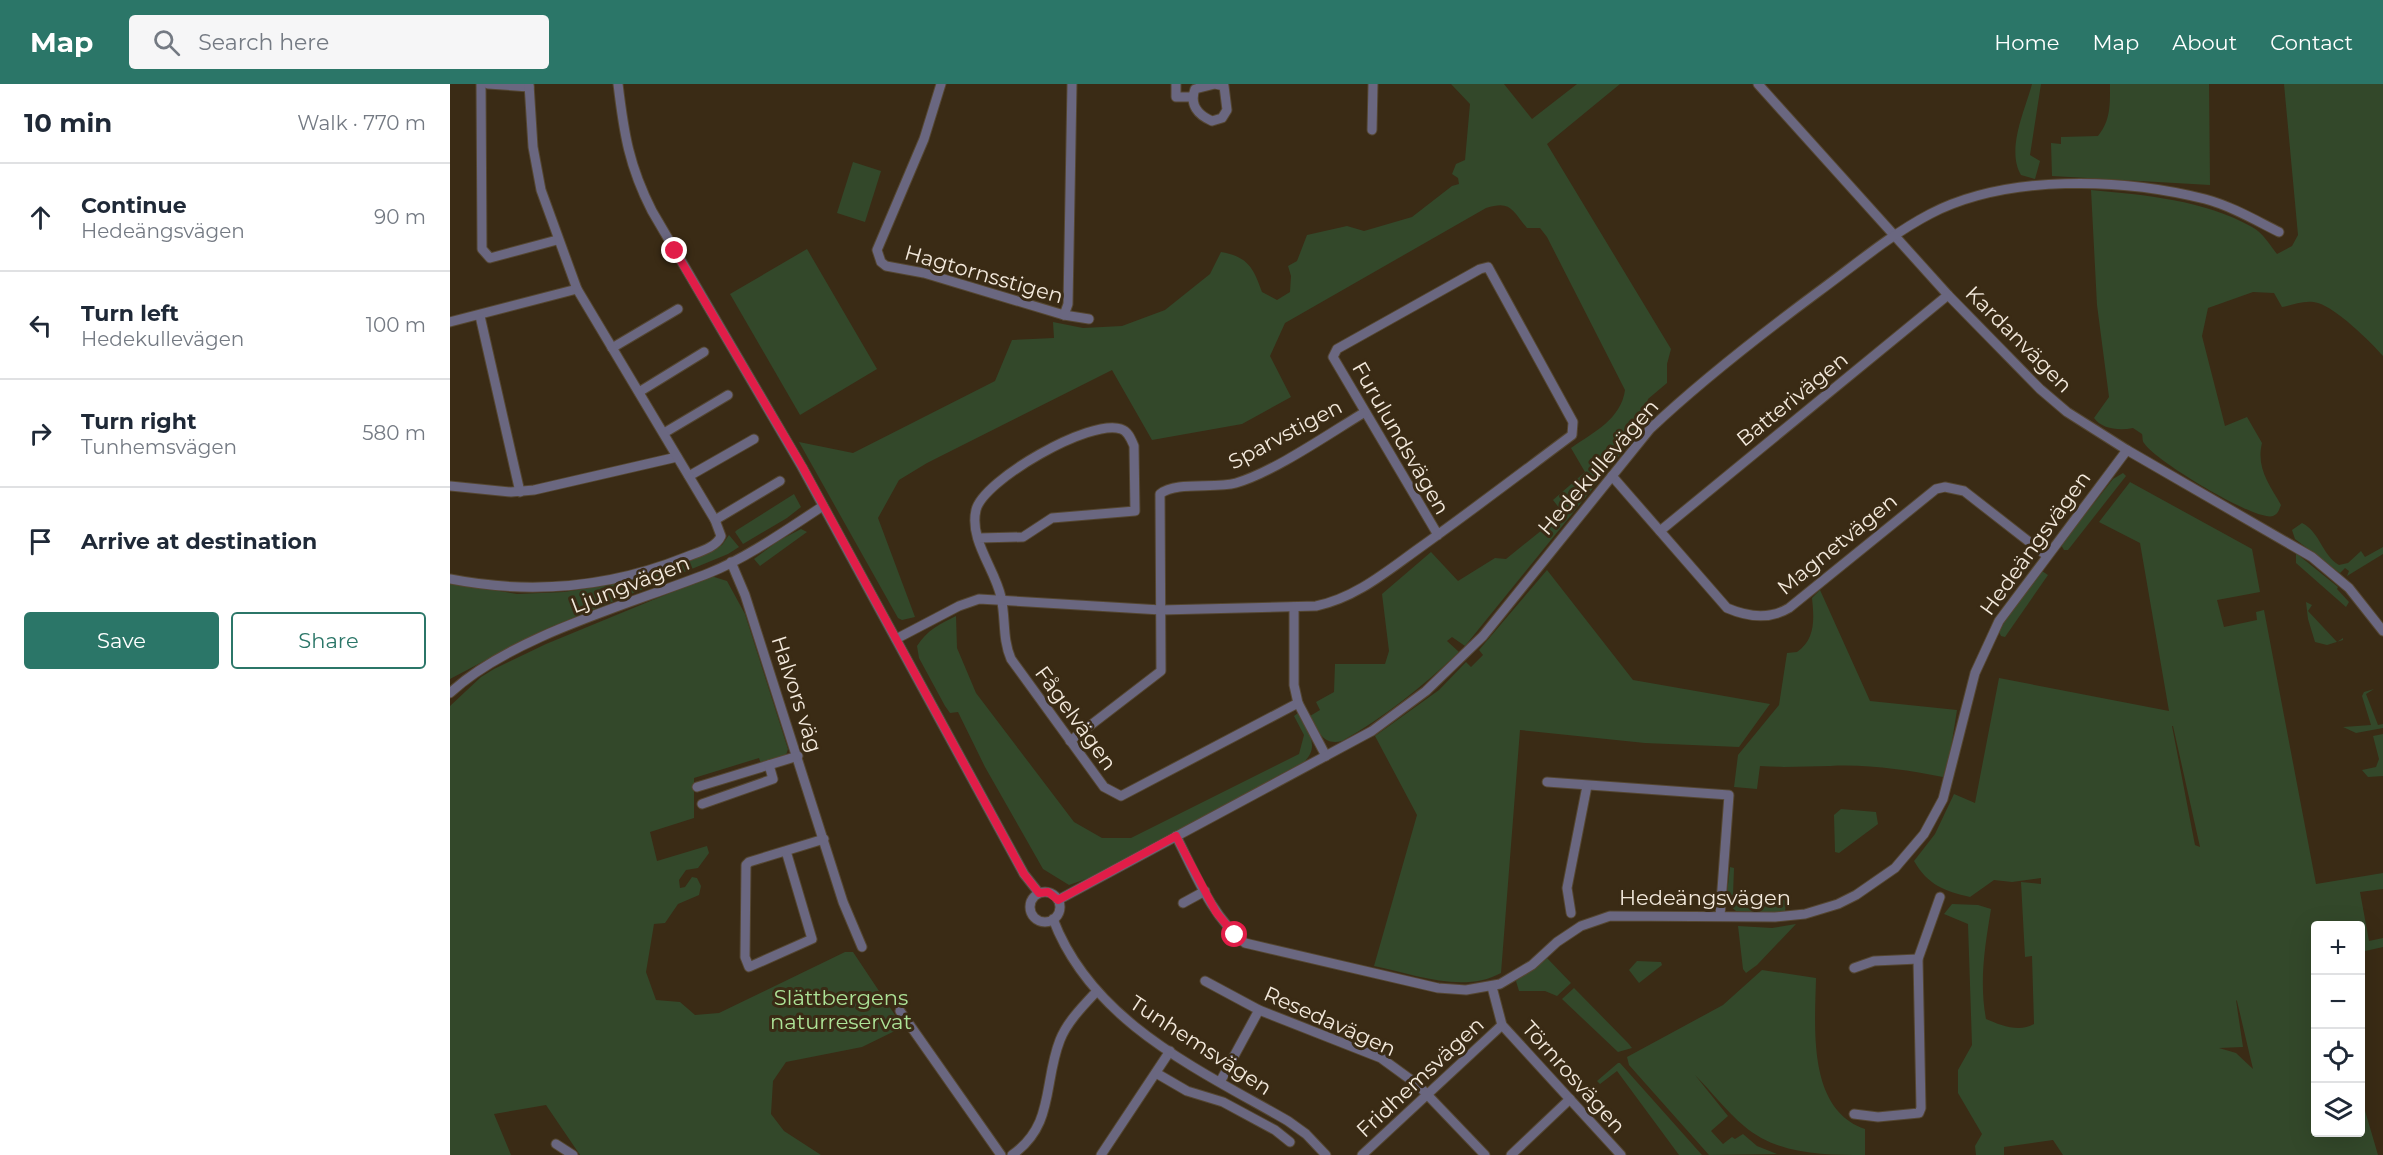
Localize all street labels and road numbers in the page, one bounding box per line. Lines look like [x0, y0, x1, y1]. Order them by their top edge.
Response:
street label: Hagtornsstigen [902, 239, 1066, 309]
street label: Kardanvägen [1961, 281, 2077, 397]
street label: Batterivägen [1731, 347, 1853, 451]
street label: Furulundsvägen [1347, 357, 1455, 519]
street label: Sparvstigen [1224, 394, 1346, 474]
street label: Hedekullevägen [1532, 394, 1664, 540]
street label: Hedeängsvägen [1974, 466, 2096, 620]
street label: Magnetvägen [1772, 488, 1902, 600]
street label: Ljungvägen [567, 550, 693, 618]
street label: Halvors väg [766, 632, 828, 756]
street label: Fågelvägen [1030, 661, 1122, 775]
street label: Hedeängsvägen [1619, 885, 1791, 910]
street label: Resedavägen [1260, 981, 1400, 1061]
street label: Tunhemsvägen [1125, 990, 1277, 1100]
street label: Fridhemsvägen [1351, 1012, 1489, 1142]
street label: Törnrosvägen [1517, 1016, 1631, 1138]

